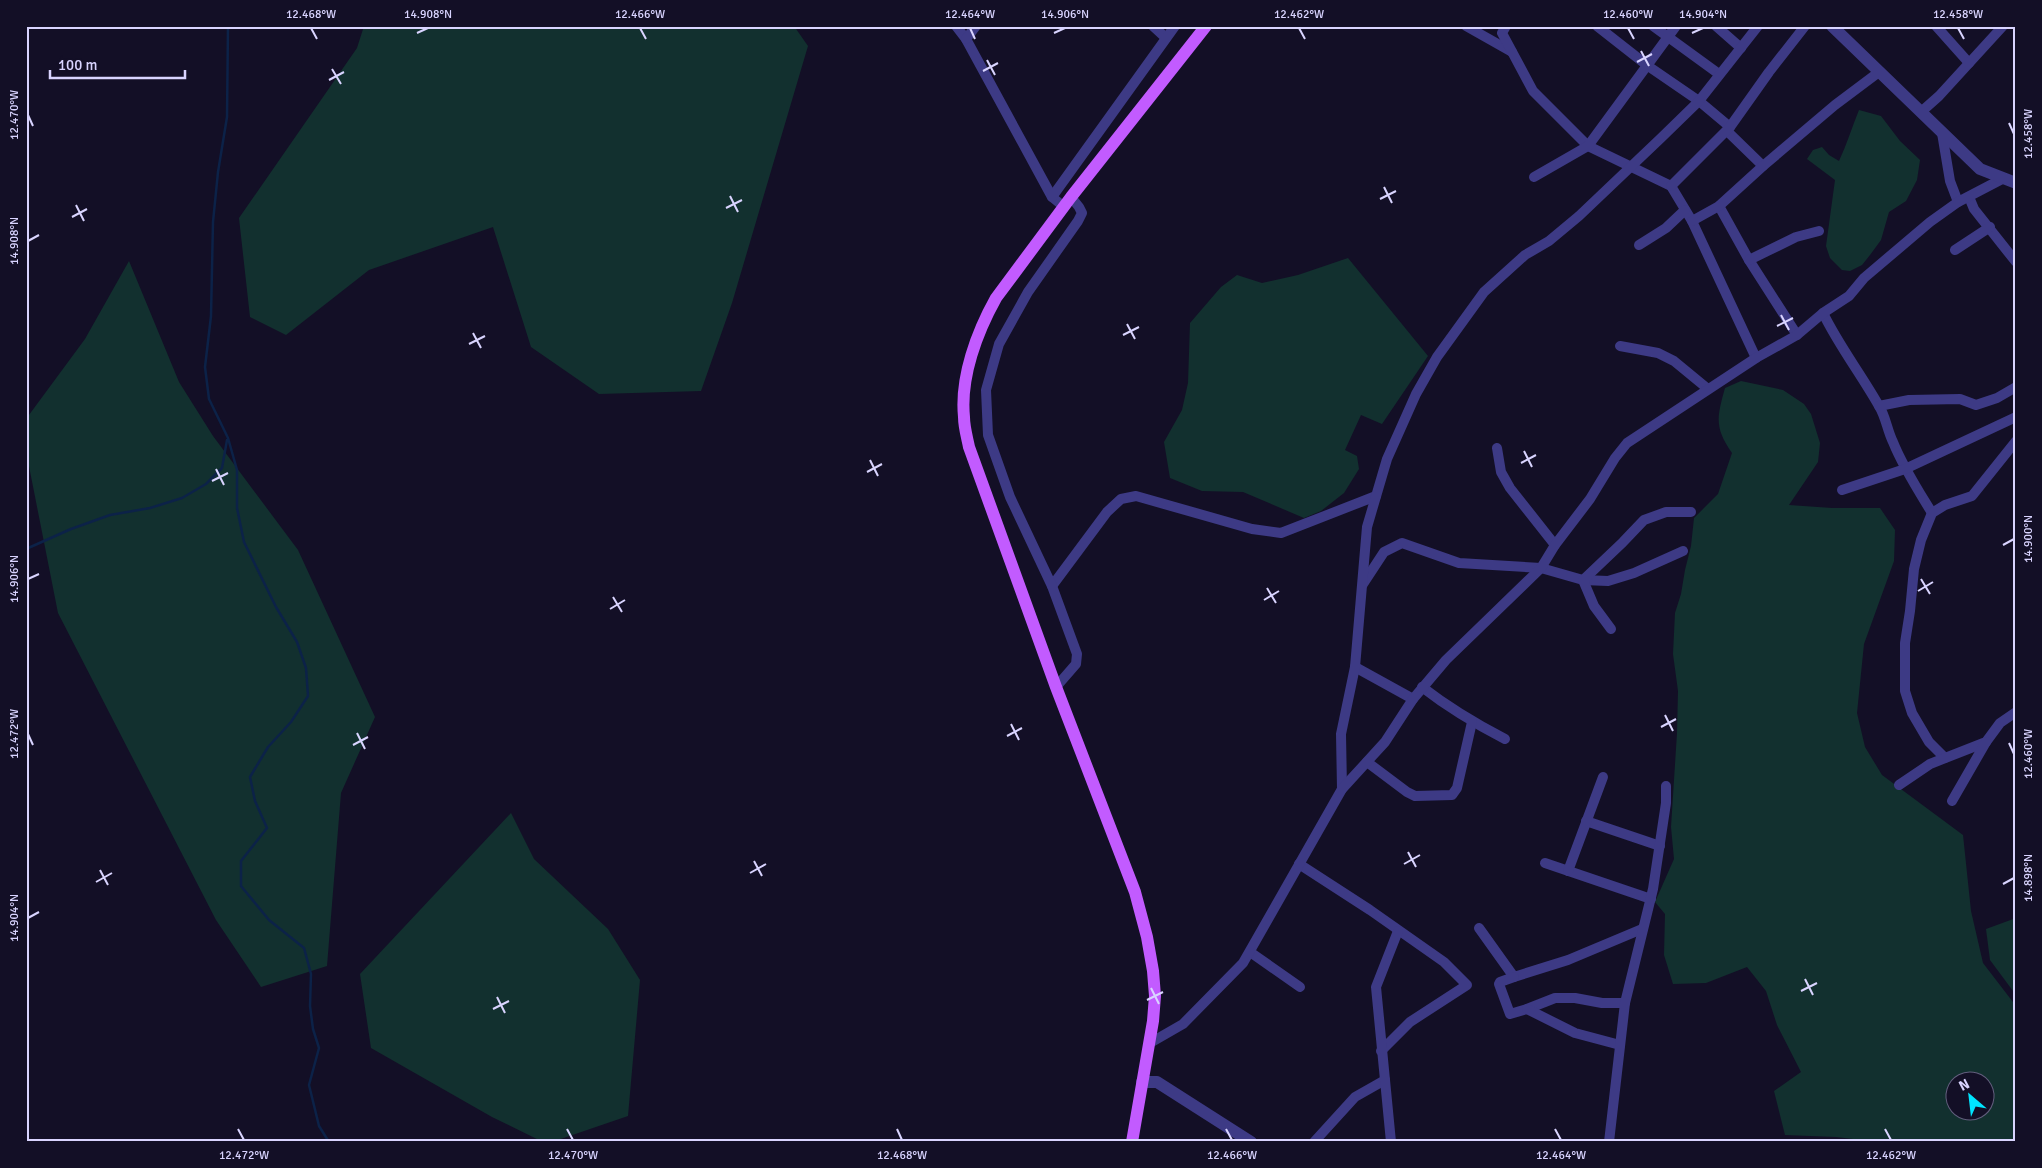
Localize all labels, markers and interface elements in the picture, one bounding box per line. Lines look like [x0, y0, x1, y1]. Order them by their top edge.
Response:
text: 12.468°W [286, 7, 336, 22]
text: 14.908°N [404, 7, 452, 22]
text: 12.466°W [615, 7, 665, 22]
text: 12.464°W [945, 7, 995, 22]
text: 14.906°N [1041, 7, 1089, 22]
text: 12.462°W [1274, 7, 1324, 22]
text: 12.460°W [1603, 7, 1653, 22]
text: 14.904°N [1679, 7, 1727, 22]
text: 12.458°W [1933, 7, 1983, 22]
scale bar [50, 48, 185, 80]
text: 100 m [58, 56, 98, 74]
text: 12.470°W [7, 90, 22, 140]
text: 12.458°W [2021, 109, 2036, 159]
text: 14.908°N [7, 217, 22, 265]
text: 14.900°N [2021, 515, 2036, 563]
text: 14.906°N [7, 555, 22, 603]
text: 12.472°W [7, 709, 22, 759]
text: 12.460°W [2021, 729, 2036, 779]
text: 14.898°N [2021, 854, 2036, 902]
text: 14.904°N [7, 894, 22, 942]
north arrow [1944, 1070, 1994, 1120]
text: N [1956, 1075, 1972, 1095]
text: 12.472°W [219, 1148, 269, 1163]
text: 12.470°W [548, 1148, 598, 1163]
text: 12.468°W [877, 1148, 927, 1163]
text: 12.466°W [1207, 1148, 1257, 1163]
text: 12.464°W [1536, 1148, 1586, 1163]
text: 12.462°W [1866, 1148, 1916, 1163]

